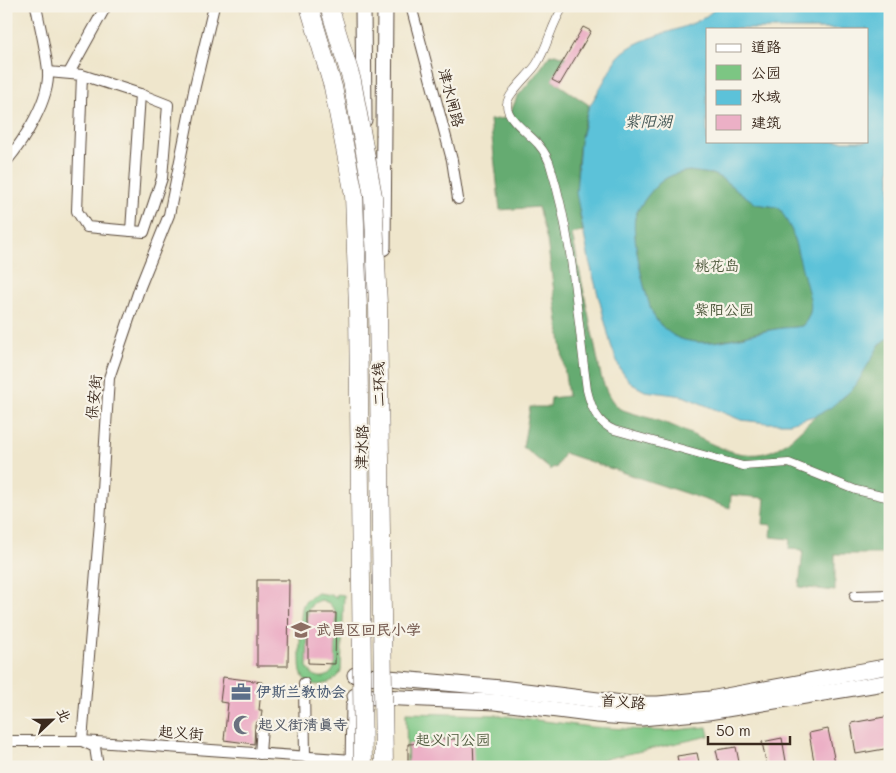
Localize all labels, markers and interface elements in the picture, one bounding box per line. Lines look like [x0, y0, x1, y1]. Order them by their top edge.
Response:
legend [706, 28, 868, 142]
text: 道路 [751, 36, 781, 56]
text: 公园 [751, 62, 781, 82]
street label: 津水闸路 [435, 66, 469, 129]
text: 水域 [751, 86, 781, 106]
water label: 紫阳湖 [624, 110, 674, 131]
text: 建筑 [751, 112, 781, 132]
park label: 桃花岛 [694, 255, 740, 275]
park label: 紫阳公园 [694, 299, 754, 319]
street label: 二环线 [368, 361, 388, 407]
street label: 保安街 [81, 373, 105, 420]
street label: 津水路 [350, 424, 372, 470]
school or university icon: 武昌区回民小学 [290, 619, 312, 641]
place label: 武昌区回民小学 [316, 619, 421, 639]
office icon: 伊斯兰教协会 [230, 681, 252, 703]
place label: 伊斯兰教协会 [256, 681, 346, 701]
street label: 首义路 [600, 689, 646, 713]
north arrow [28, 696, 78, 746]
text: 北 [53, 705, 76, 725]
scale bar [708, 713, 791, 745]
mosque icon: 起义街清真寺 [232, 714, 254, 736]
place label: 起义街清真寺 [258, 714, 348, 734]
street label: 起义街 [158, 720, 204, 744]
text: 50 m [716, 720, 751, 740]
park label: 起义门公园 [415, 729, 491, 749]

